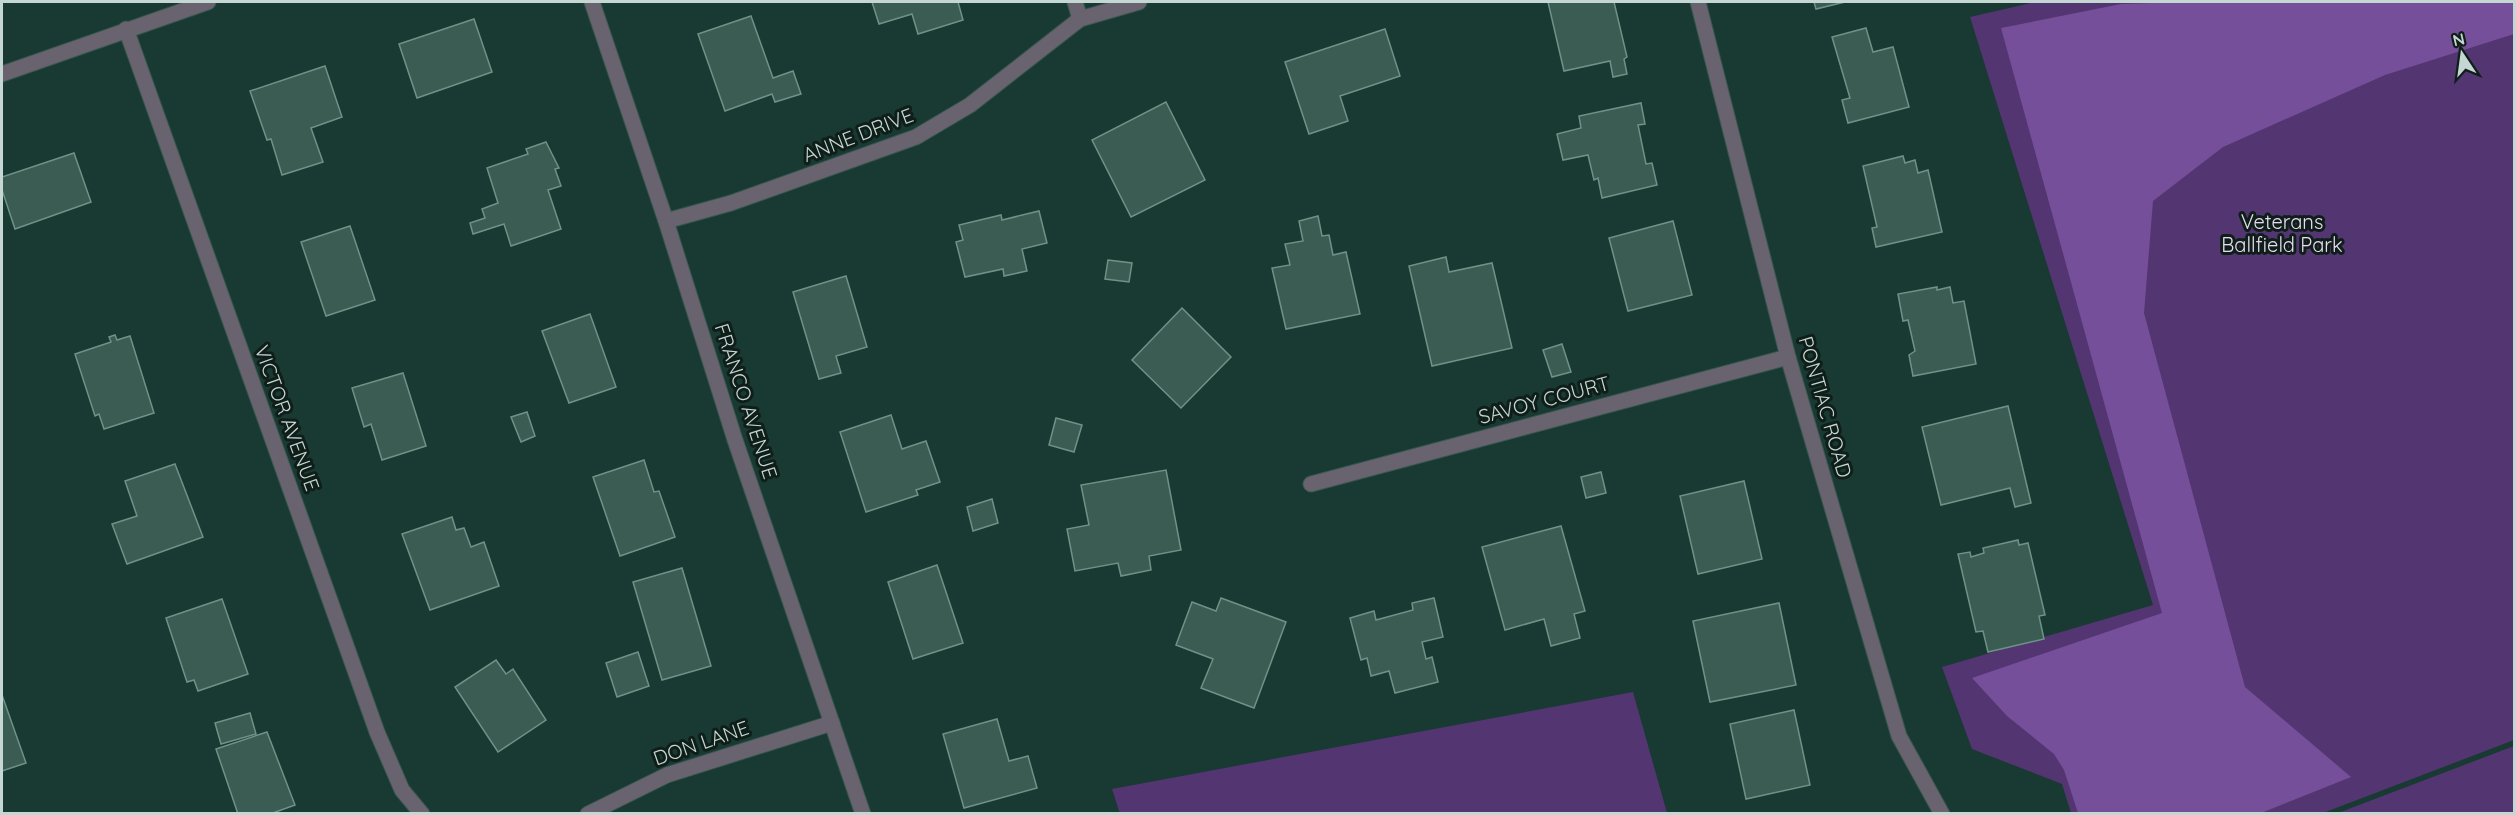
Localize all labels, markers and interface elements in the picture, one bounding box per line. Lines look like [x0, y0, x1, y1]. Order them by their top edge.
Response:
north arrow [2432, 24, 2492, 84]
text: N [2451, 28, 2467, 50]
street label: ANNE DRIVE [799, 102, 917, 167]
park label: Veterans Ballfield Park [2221, 209, 2343, 257]
street label: FRANCO AVENUE [710, 320, 783, 482]
street label: PONTIAC ROAD [1793, 333, 1858, 480]
street label: VICTOR AVENUE [250, 342, 325, 494]
street label: SAVOY COURT [1476, 370, 1612, 429]
street label: DON LANE [650, 715, 752, 770]

